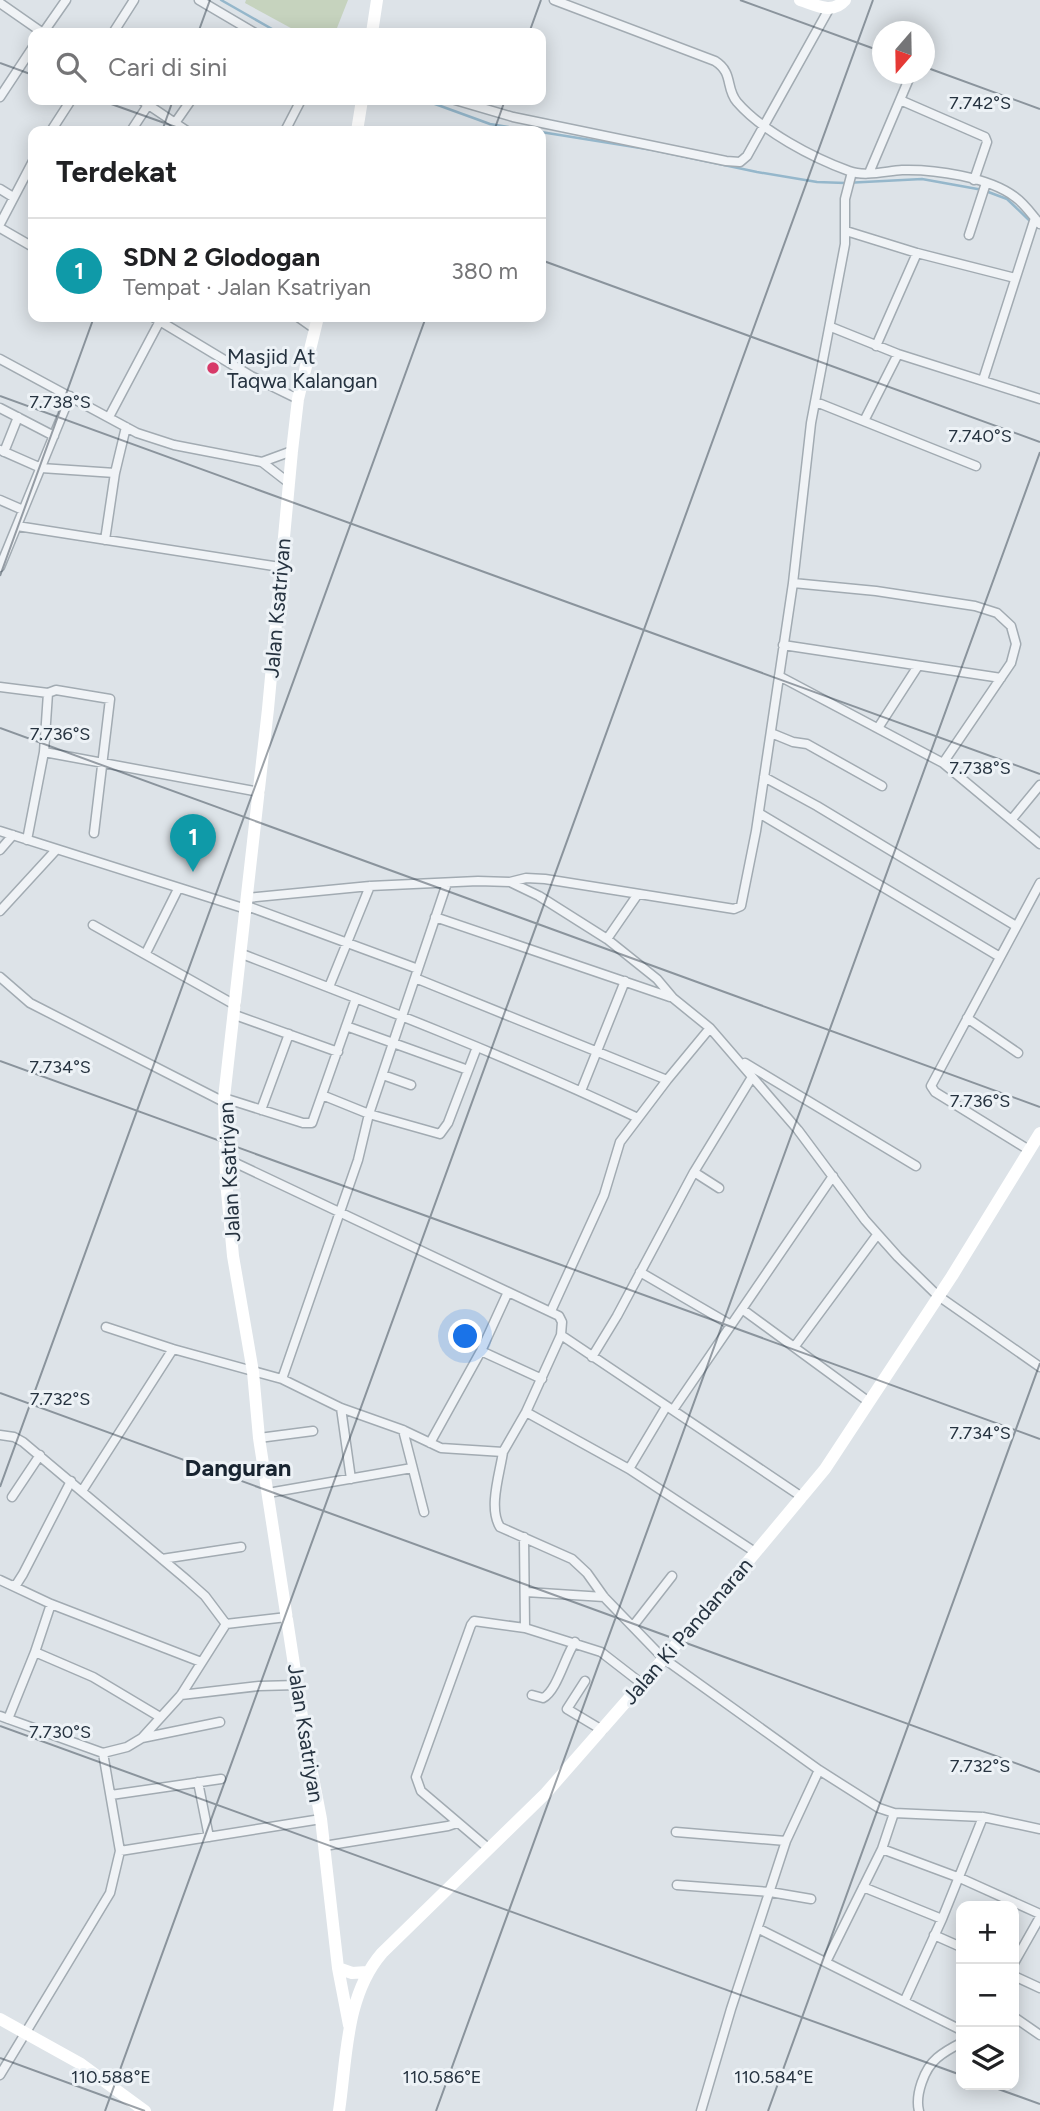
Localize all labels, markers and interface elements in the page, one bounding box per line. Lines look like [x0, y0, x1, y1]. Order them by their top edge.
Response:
north arrow [872, 21, 935, 84]
search box [28, 28, 546, 105]
icon: search [52, 48, 90, 86]
text: Cari di sini [108, 51, 228, 83]
text: 7.742°S [949, 92, 1011, 114]
text: Terdekat [56, 153, 177, 190]
text: SDN 2 Glodogan [123, 241, 320, 273]
text: 1 [74, 257, 84, 285]
text: 380 m [451, 257, 518, 285]
text: Tempat · Jalan Ksatriyan [123, 273, 371, 301]
place label: Masjid At Taqwa Kalangan [227, 344, 377, 393]
marker: Masjid At Taqwa Kalangan [205, 360, 221, 376]
text: 7.738°S [29, 391, 91, 413]
text: 7.740°S [948, 425, 1012, 447]
street label: Jalan Ksatriyan [258, 537, 296, 679]
text: 7.736°S [30, 723, 90, 745]
text: 7.738°S [949, 757, 1011, 779]
pin: 1 [170, 814, 216, 872]
text: 7.734°S [29, 1056, 91, 1078]
text: 7.736°S [950, 1090, 1010, 1112]
street label: Jalan Ksatriyan [213, 1101, 245, 1243]
your location [448, 1319, 482, 1353]
text: 7.732°S [30, 1388, 90, 1410]
text: 7.734°S [949, 1422, 1011, 1444]
district label: Danguran [185, 1453, 291, 1482]
street label: Jalan Ki Pandanaran [617, 1553, 757, 1709]
street label: Jalan Ksatriyan [283, 1662, 329, 1804]
text: 7.730°S [29, 1721, 91, 1743]
text: 7.732°S [950, 1755, 1010, 1777]
map controls [956, 1901, 1019, 2090]
button: + [956, 1901, 1019, 1964]
button: − [956, 1964, 1019, 2027]
button: layers [956, 2027, 1019, 2090]
text: 110.588°E [71, 2066, 151, 2088]
text: 110.586°E [402, 2066, 482, 2088]
text: 110.584°E [734, 2066, 814, 2088]

